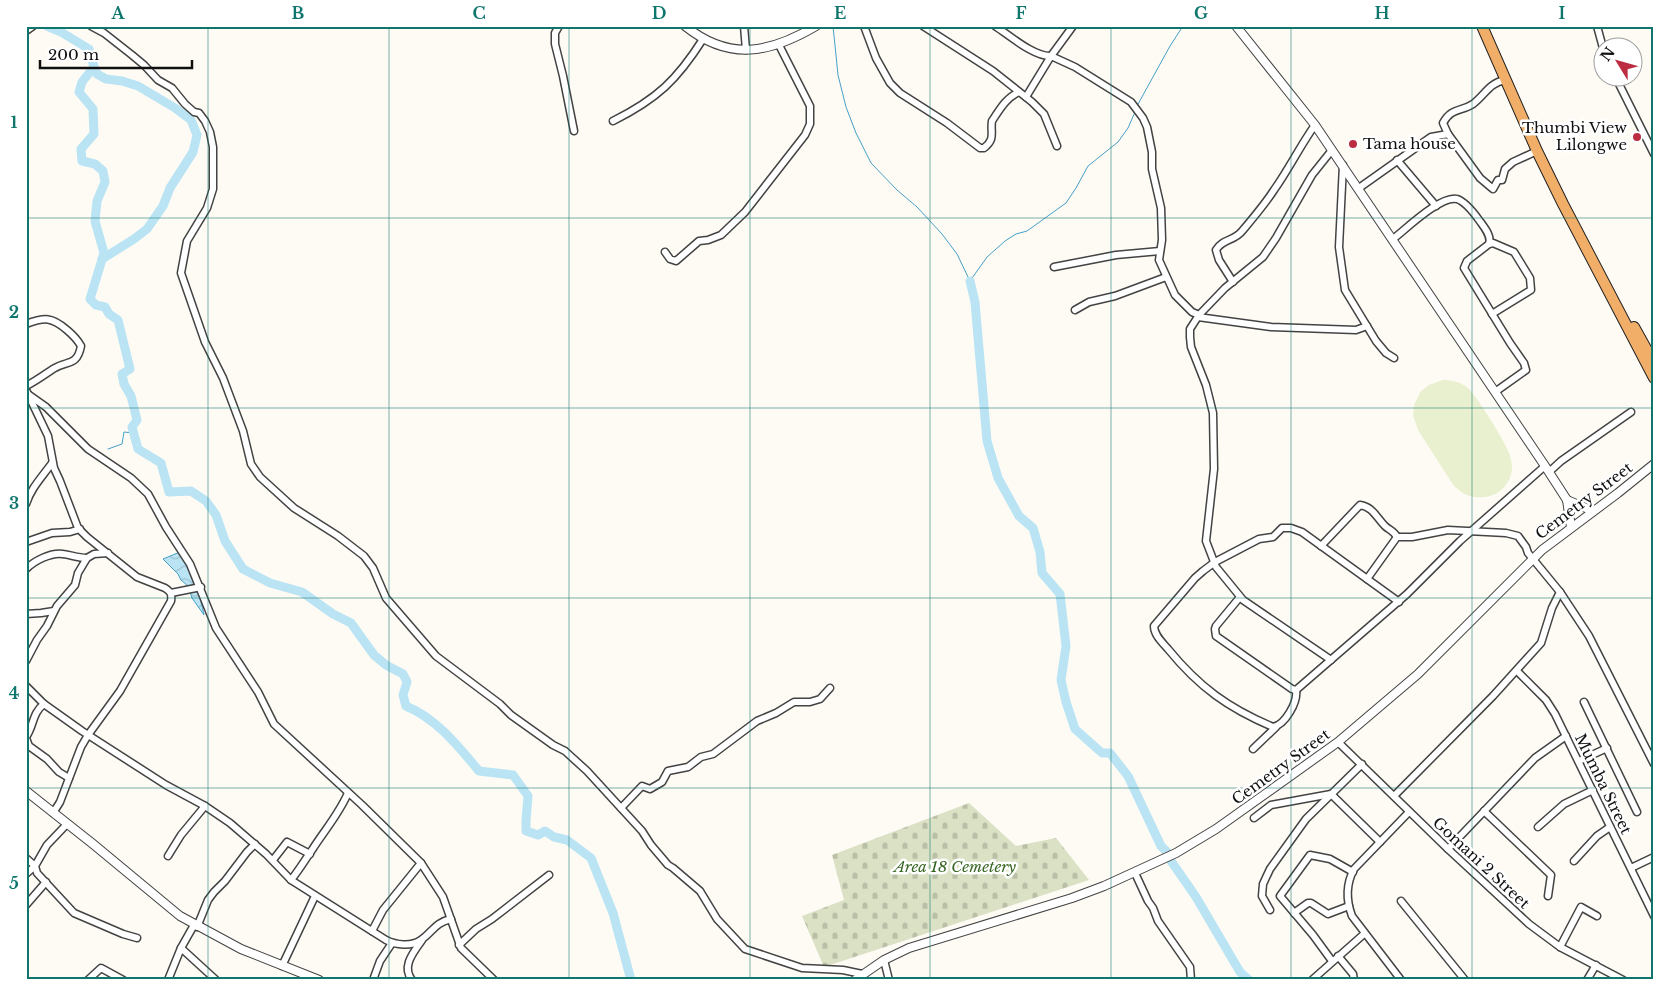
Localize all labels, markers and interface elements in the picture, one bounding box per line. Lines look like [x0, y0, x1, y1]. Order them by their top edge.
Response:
text: A [111, 3, 126, 23]
text: B [292, 3, 305, 23]
text: C [472, 3, 486, 23]
text: D [652, 3, 666, 23]
text: E [834, 3, 846, 23]
text: F [1015, 3, 1027, 23]
text: G [1194, 3, 1208, 23]
text: H [1374, 3, 1390, 23]
text: I [1559, 3, 1566, 23]
scale bar [40, 38, 192, 70]
north arrow [1592, 38, 1642, 88]
text: N [1596, 44, 1619, 65]
text: 200 m [48, 45, 99, 64]
text: 1 [11, 112, 18, 132]
place label: Thumbi View Lilongwe [1522, 118, 1627, 154]
marker: Thumbi View Lilongwe [1631, 131, 1643, 143]
place label: Tama house [1363, 134, 1456, 153]
marker: Tama house [1347, 138, 1359, 150]
text: 2 [9, 302, 19, 322]
street label: Cemetry Street [1531, 458, 1636, 543]
text: 3 [9, 493, 19, 513]
text: 4 [9, 683, 19, 703]
street label: Cemetry Street [1228, 724, 1334, 809]
street label: Mumba Street [1571, 730, 1636, 837]
street label: Gomani 2 Street [1429, 813, 1534, 913]
park label: Area 18 Cemetery [892, 857, 1016, 876]
text: 5 [9, 873, 19, 893]

